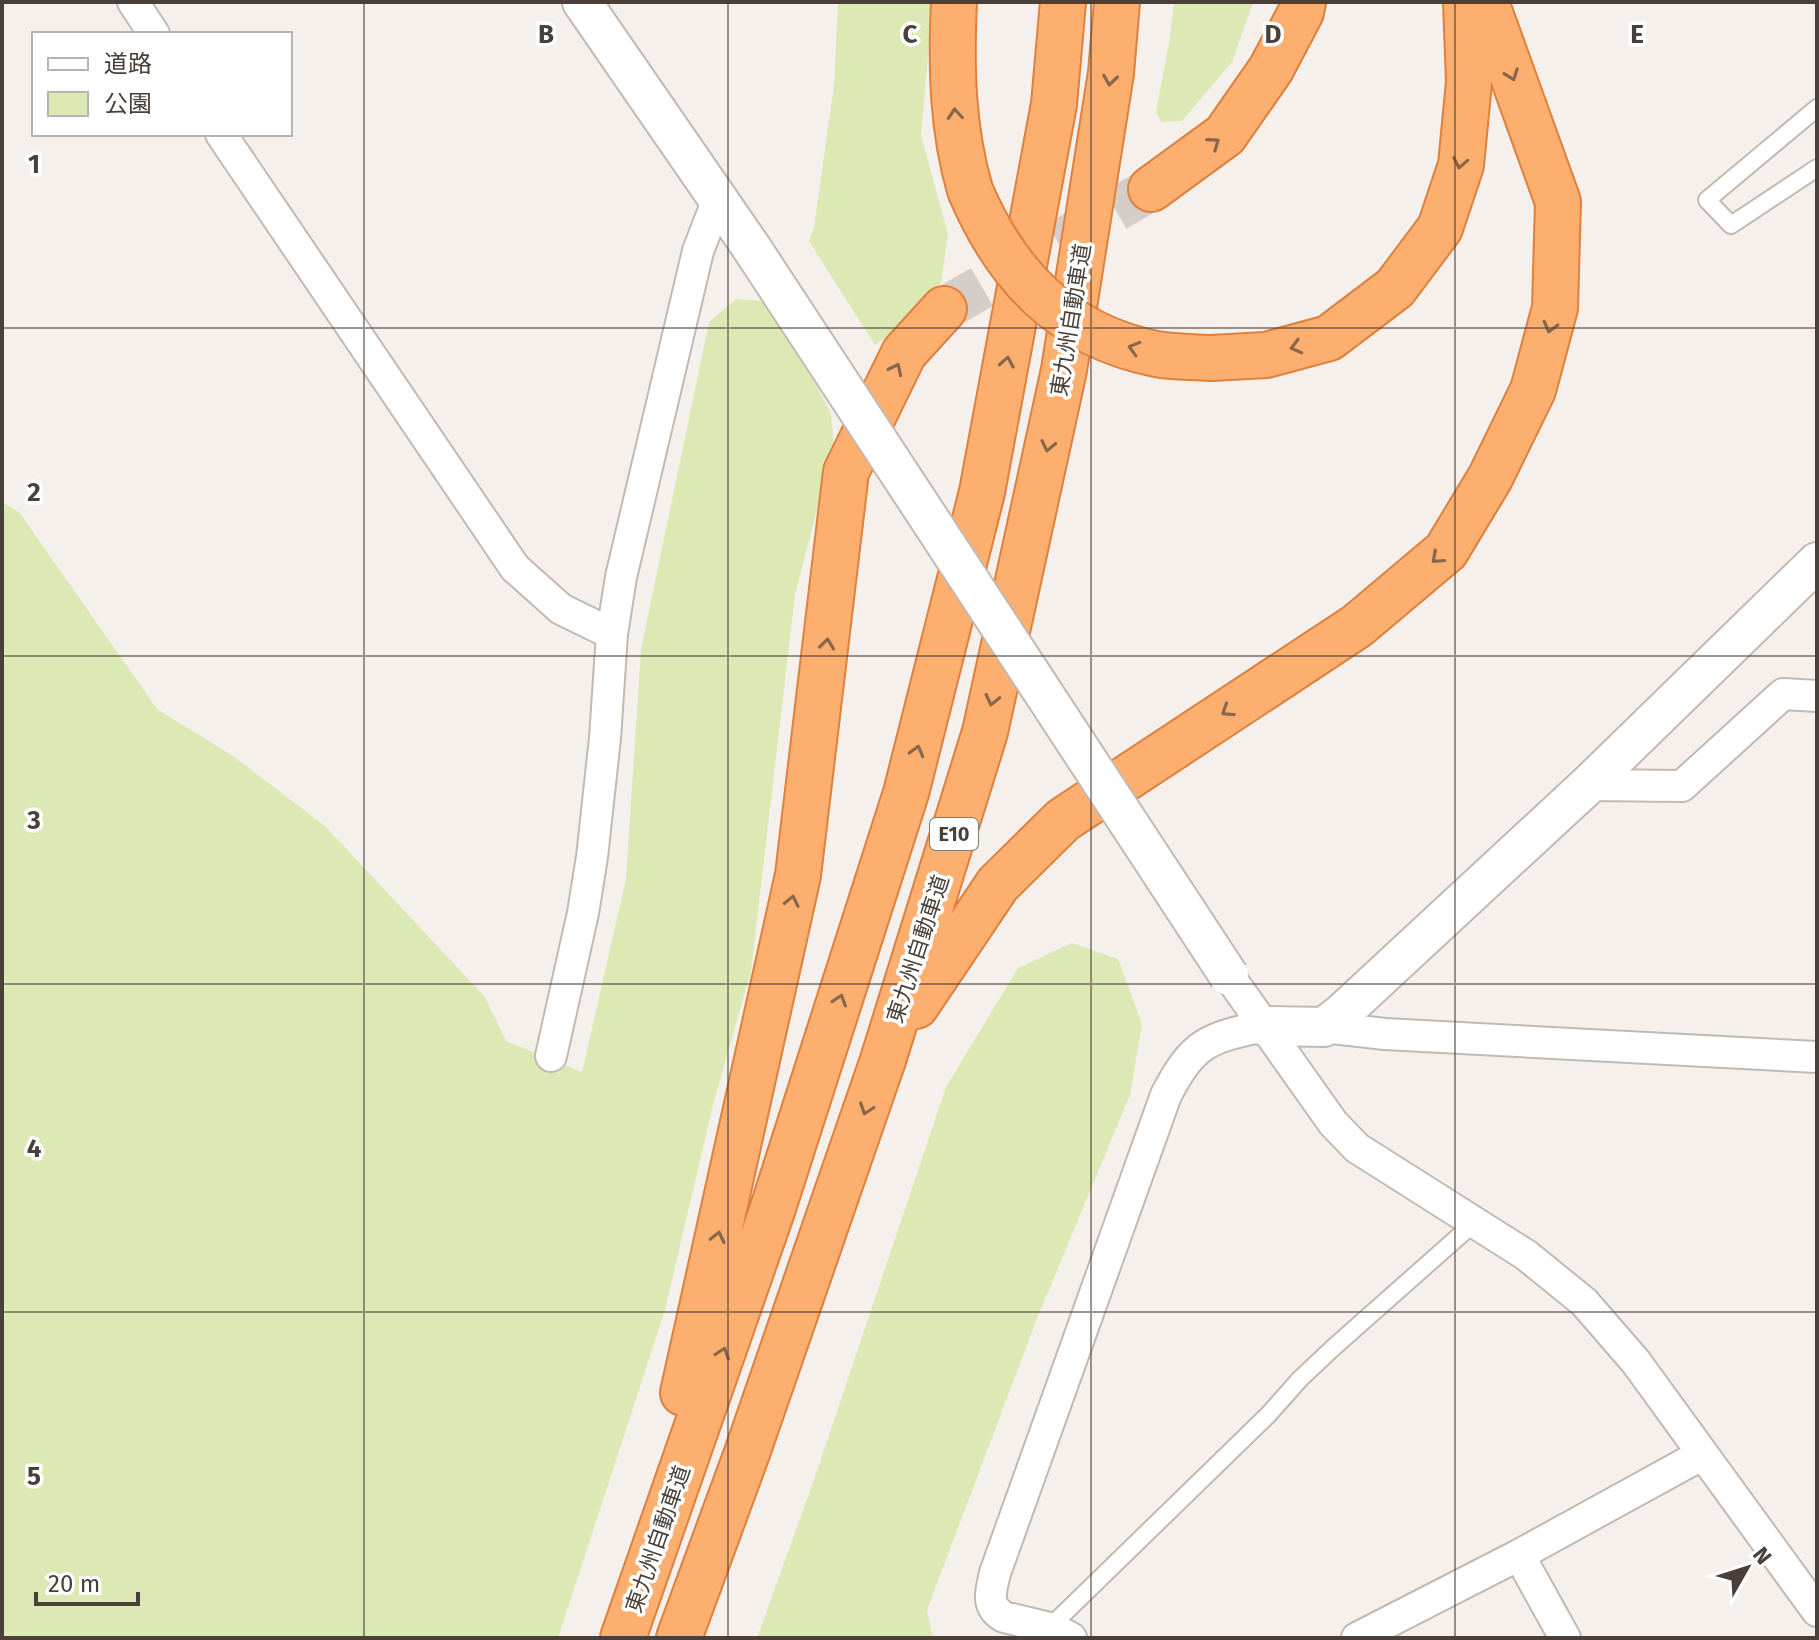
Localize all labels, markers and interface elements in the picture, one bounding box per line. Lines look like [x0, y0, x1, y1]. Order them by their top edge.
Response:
text: B [538, 19, 554, 50]
text: C [903, 19, 918, 50]
text: D [1265, 19, 1282, 50]
text: E [1630, 19, 1644, 50]
legend [32, 32, 292, 136]
text: 道路 [104, 50, 152, 78]
one-way arrow [1503, 68, 1519, 82]
one-way arrow [1102, 73, 1119, 86]
text: 公園 [104, 90, 152, 118]
one-way arrow [947, 107, 964, 120]
one-way arrow [1205, 138, 1219, 153]
text: 1 [28, 149, 40, 180]
one-way arrow [1452, 156, 1469, 170]
street label: 東九州自動車道 [1046, 242, 1096, 398]
one-way arrow [1543, 319, 1560, 333]
one-way arrow [1289, 338, 1303, 355]
one-way arrow [1128, 340, 1142, 357]
one-way arrow [998, 355, 1015, 369]
one-way arrow [887, 362, 902, 377]
one-way arrow [1041, 440, 1058, 453]
text: 2 [27, 477, 41, 508]
one-way arrow [1432, 548, 1447, 563]
one-way arrow [818, 637, 835, 651]
one-way arrow [984, 693, 1001, 707]
one-way arrow [1222, 701, 1236, 716]
one-way arrow [907, 745, 924, 759]
text: 3 [26, 805, 41, 836]
road number: E10 [930, 818, 978, 850]
street label: 東九州自動車道 [881, 872, 955, 1026]
one-way arrow [783, 895, 800, 909]
one-way arrow [831, 994, 847, 1008]
one-way arrow [859, 1101, 875, 1115]
text: 4 [27, 1133, 42, 1164]
one-way arrow [709, 1231, 726, 1245]
one-way arrow [713, 1347, 729, 1361]
text: 5 [27, 1461, 41, 1492]
street label: 東九州自動車道 [620, 1462, 696, 1616]
north arrow [1707, 1528, 1787, 1608]
text: N [1747, 1542, 1777, 1570]
scale bar [36, 1556, 138, 1606]
text: 20 m [48, 1570, 100, 1598]

